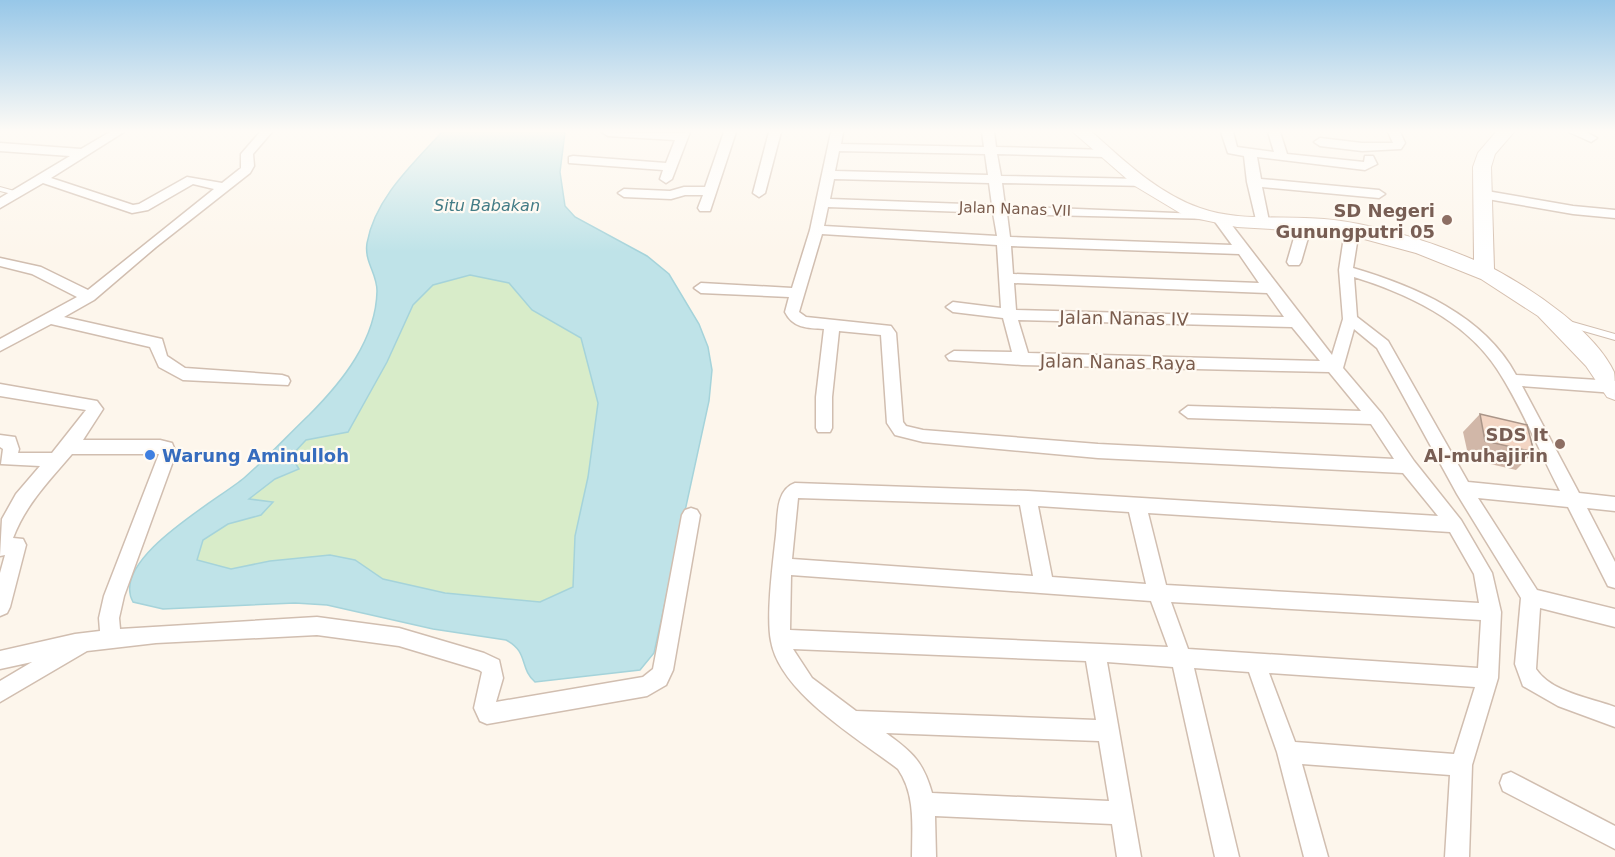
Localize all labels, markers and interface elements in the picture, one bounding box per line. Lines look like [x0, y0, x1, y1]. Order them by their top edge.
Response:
water label: Situ Babakan [434, 196, 540, 215]
street label: Jalan Nanas VII [958, 198, 1071, 220]
place label: SD Negeri Gunungputri 05 [1275, 200, 1435, 242]
marker: SD Negeri Gunungputri 05 [1440, 213, 1454, 227]
street label: Jalan Nanas IV [1058, 306, 1189, 330]
street label: Jalan Nanas Raya [1039, 350, 1196, 374]
place label: SDS It Al-muhajirin [1424, 424, 1548, 466]
marker: SDS It Al-muhajirin [1553, 437, 1567, 451]
place label: Warung Aminulloh [162, 445, 349, 466]
marker: Warung Aminulloh [143, 448, 157, 462]

